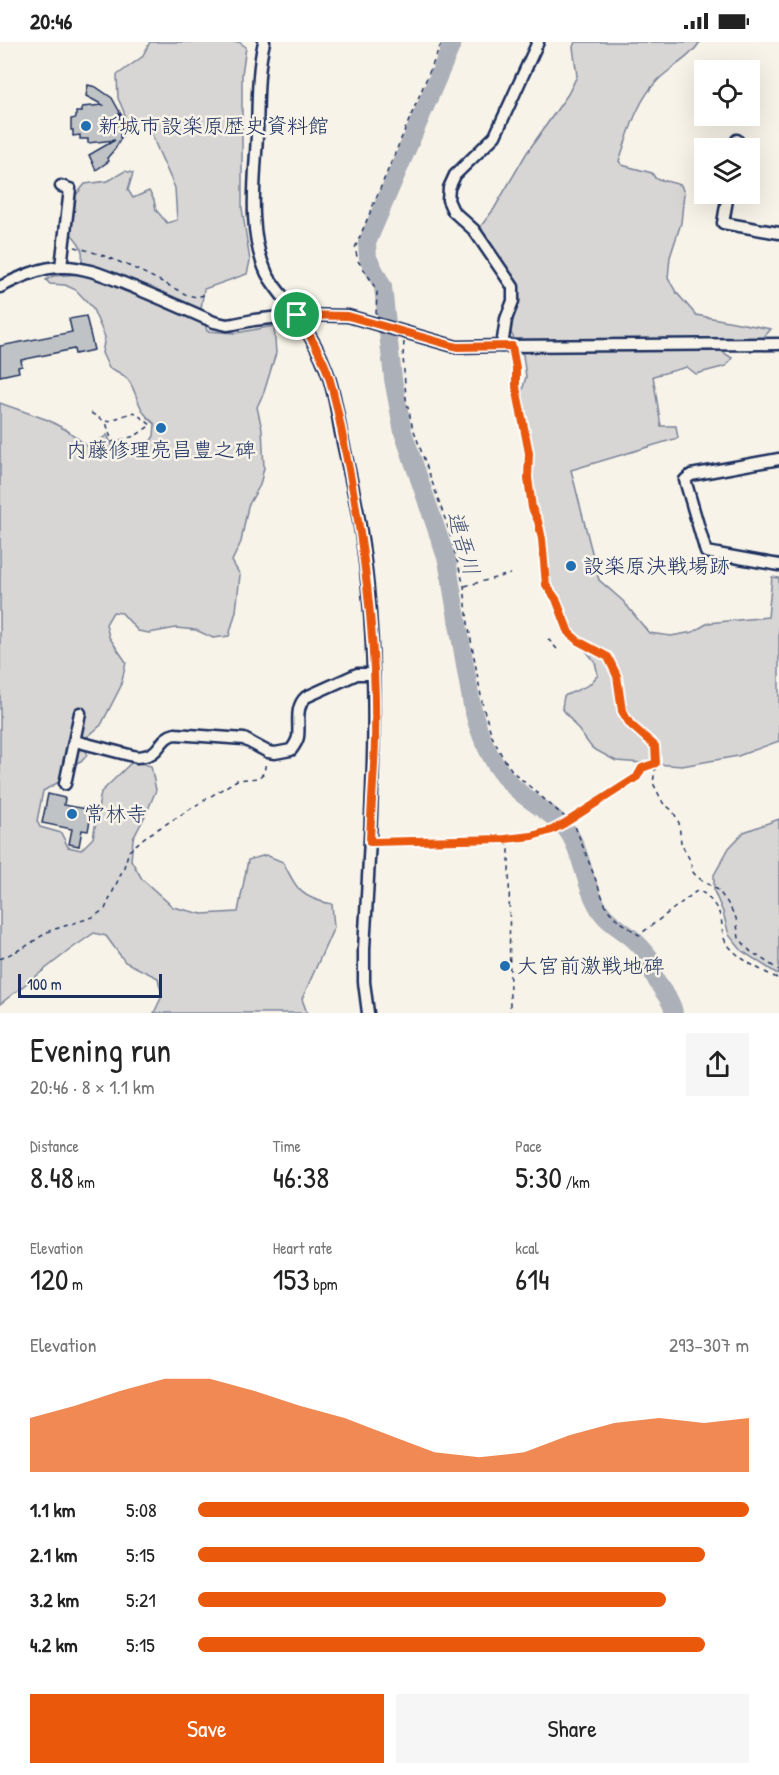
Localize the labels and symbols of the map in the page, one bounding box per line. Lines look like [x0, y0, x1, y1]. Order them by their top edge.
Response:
place label: 新城市設楽原歴史資料館 [98, 111, 329, 140]
marker: 新城市設楽原歴史資料館 [79, 119, 93, 133]
pin [271, 289, 322, 340]
marker: 内藤修理亮昌豊之碑 [154, 421, 168, 435]
place label: 内藤修理亮昌豊之碑 [67, 435, 256, 464]
water label: 連吾川 [440, 507, 488, 579]
place label: 設楽原決戦場跡 [583, 551, 730, 580]
marker: 設楽原決戦場跡 [564, 559, 578, 573]
place label: 常林寺 [84, 799, 147, 828]
marker: 常林寺 [65, 807, 79, 821]
place label: 大宮前激戦地碑 [517, 951, 664, 980]
marker: 大宮前激戦地碑 [498, 959, 512, 973]
scale bar [18, 971, 162, 998]

